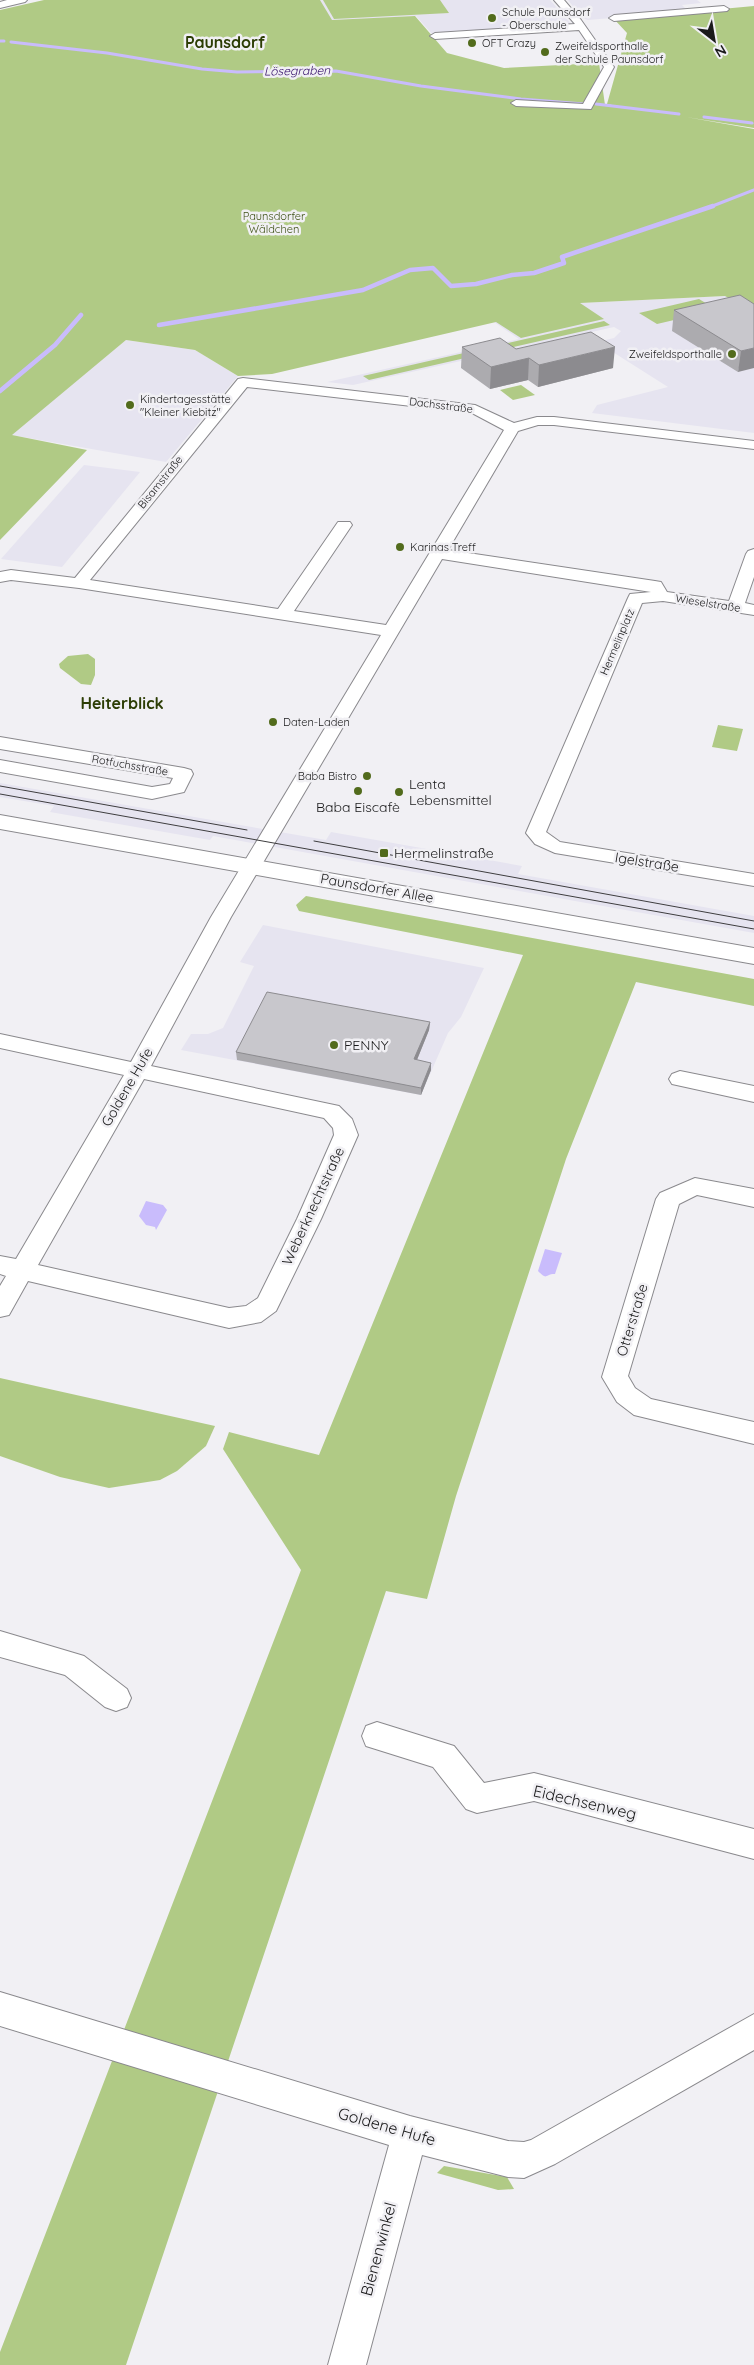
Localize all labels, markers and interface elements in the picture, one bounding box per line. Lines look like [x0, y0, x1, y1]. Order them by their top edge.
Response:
place label: Schule Paunsdorf - Oberschule [502, 5, 590, 32]
marker: Schule Paunsdorf - Oberschule [486, 12, 498, 24]
north arrow [689, 15, 739, 65]
district label: Paunsdorf [185, 32, 265, 52]
place label: OFT Crazy [482, 36, 536, 50]
marker: OFT Crazy [466, 37, 478, 49]
place label: Zweifeldsporthalle der Schule Paunsdorf [555, 39, 664, 66]
text: N [712, 41, 730, 62]
marker: Zweifeldsporthalle der Schule Paunsdorf [539, 46, 551, 58]
water label: Lösegraben [264, 62, 331, 79]
park label: Paunsdorfer Wäldchen [243, 209, 306, 236]
place label: Zweifeldsporthalle [629, 347, 722, 361]
marker: Zweifeldsporthalle [726, 348, 738, 360]
place label: Kindertagesstätte "Kleiner Kiebitz" [140, 392, 231, 419]
street label: Dachsstraße [408, 394, 474, 416]
marker: Kindertagesstätte "Kleiner Kiebitz" [124, 399, 136, 411]
street label: Bisamstraße [134, 453, 186, 511]
place label: Karinas Treff [410, 540, 476, 554]
marker: Karinas Treff [394, 541, 406, 553]
street label: Wieselstraße [674, 591, 742, 615]
street label: Hermelinplatz [597, 607, 637, 677]
district label: Heiterblick [80, 693, 164, 713]
place label: Daten-Laden [283, 715, 350, 729]
marker: Daten-Laden [267, 716, 279, 728]
street label: Rotfuchsstraße [91, 751, 169, 779]
place label: Baba Bistro [298, 769, 357, 783]
marker: Baba Bistro [361, 770, 373, 782]
place label: Lenta Lebensmittel [409, 775, 492, 809]
marker: Baba Eiscafè [352, 785, 364, 797]
marker: Lenta Lebensmittel [393, 786, 405, 798]
place label: Baba Eiscafè [316, 798, 400, 816]
place label: Hermelinstraße [394, 844, 494, 862]
marker: Hermelinstraße [378, 847, 390, 859]
street label: Igelstraße [614, 848, 680, 876]
street label: Paunsdorfer Allee [319, 869, 435, 907]
place label: PENNY [344, 1036, 389, 1054]
marker: PENNY [328, 1039, 340, 1051]
street label: Goldene Hufe [97, 1044, 157, 1130]
street label: Weberknechtstraße [278, 1144, 348, 1268]
street label: Otterstraße [612, 1281, 652, 1358]
street label: Eidechsenweg [531, 1780, 639, 1824]
street label: Goldene Hufe [336, 2103, 438, 2149]
street label: Bienenwinkel [356, 2200, 400, 2298]

